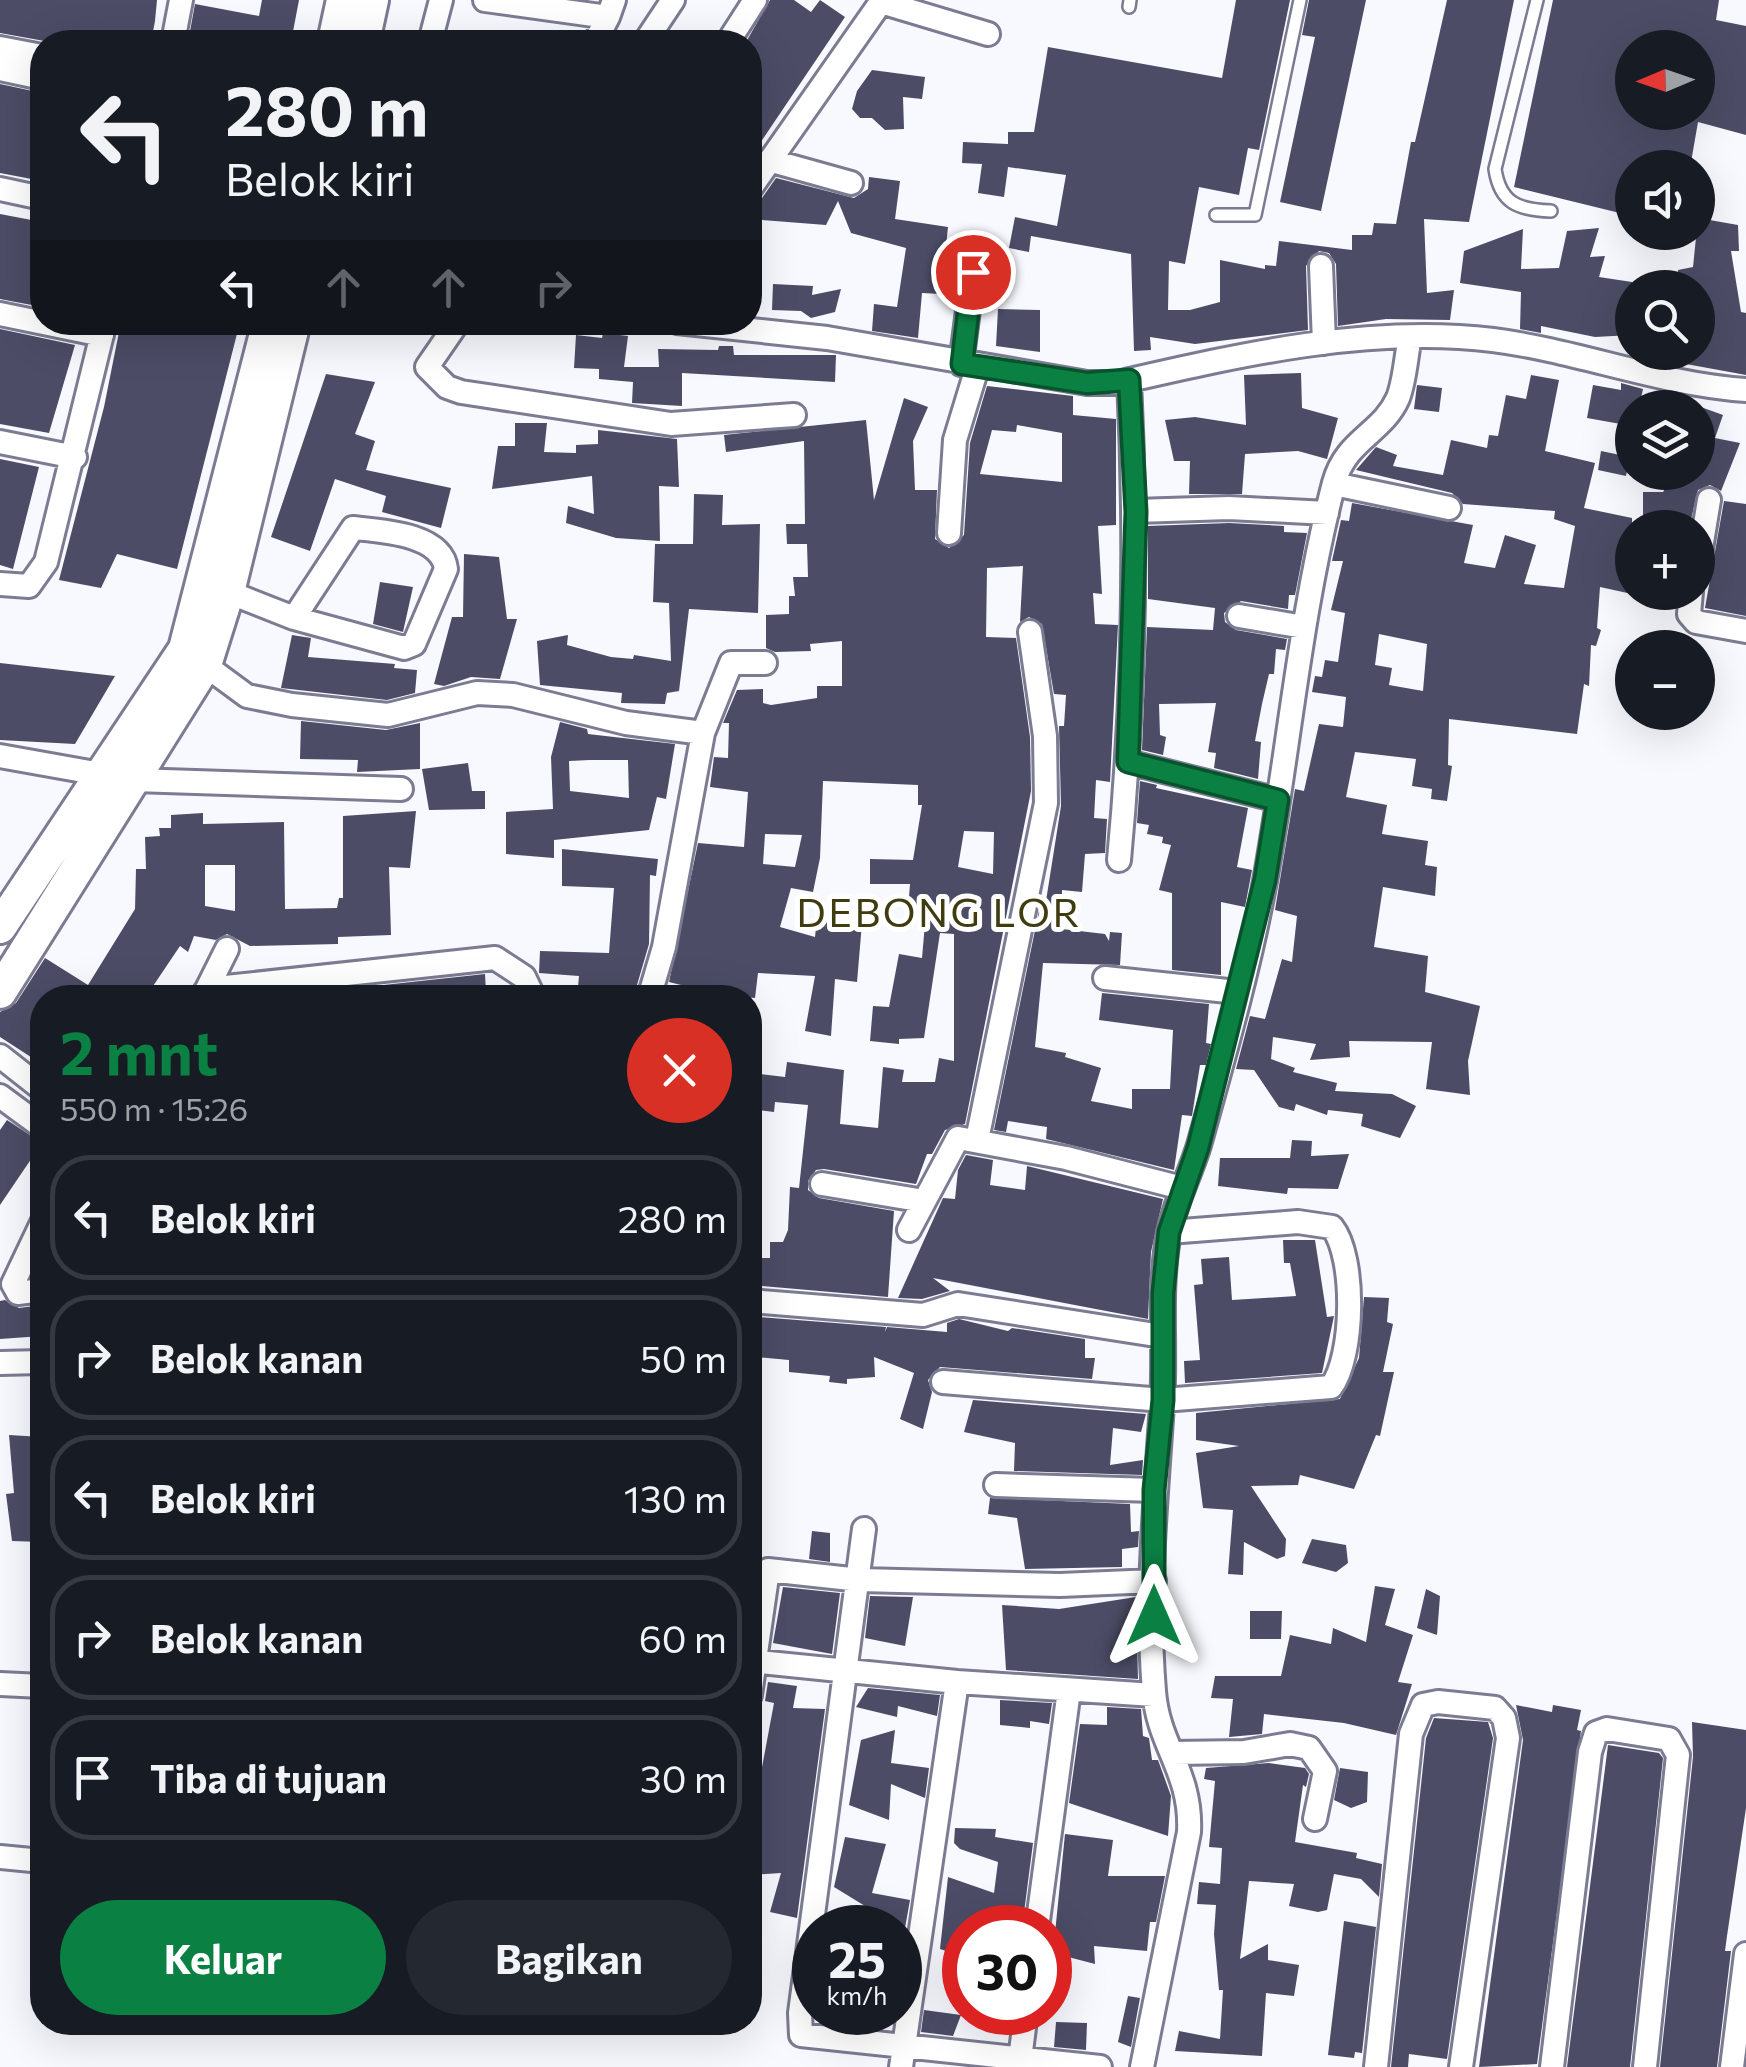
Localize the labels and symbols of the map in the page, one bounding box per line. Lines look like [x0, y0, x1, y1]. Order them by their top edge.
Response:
north arrow [1615, 30, 1715, 130]
pin [931, 230, 1016, 315]
district label: DEBONG LOR [796, 886, 1082, 935]
position arrow [1102, 1564, 1206, 1668]
speed limit sign: 30 [942, 1905, 1072, 2035]

